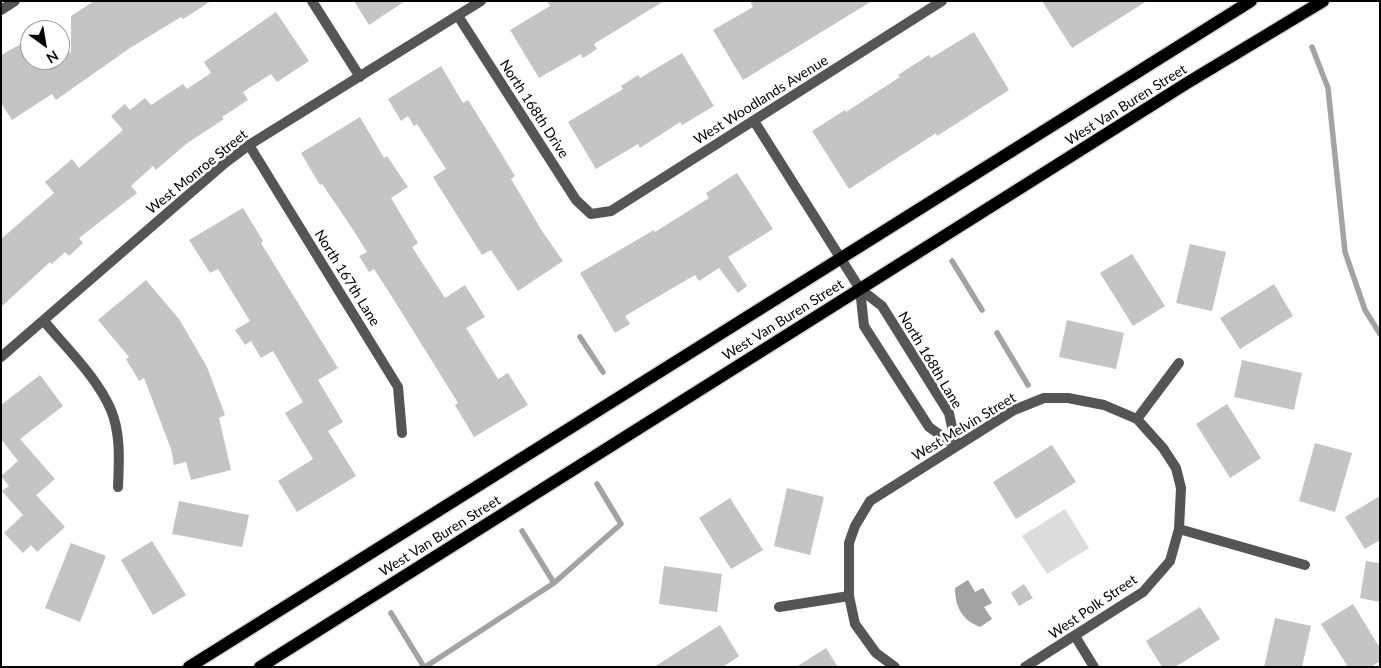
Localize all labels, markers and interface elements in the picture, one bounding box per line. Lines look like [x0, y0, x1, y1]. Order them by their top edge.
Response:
north arrow [20, 20, 70, 70]
text: N [44, 47, 62, 67]
street label: West Woodlands Avenue [691, 52, 831, 148]
street label: North 168th Drive [496, 57, 572, 161]
street label: West Van Buren Street [1062, 61, 1190, 149]
street label: West Monroe Street [143, 126, 251, 218]
street label: North 167th Lane [311, 227, 383, 329]
street label: West Van Buren Street [719, 276, 847, 364]
street label: North 168th Lane [894, 309, 966, 411]
street label: West Melvin Street [909, 389, 1019, 465]
street label: West Van Buren Street [376, 492, 504, 580]
street label: West Polk Street [1046, 571, 1140, 643]

